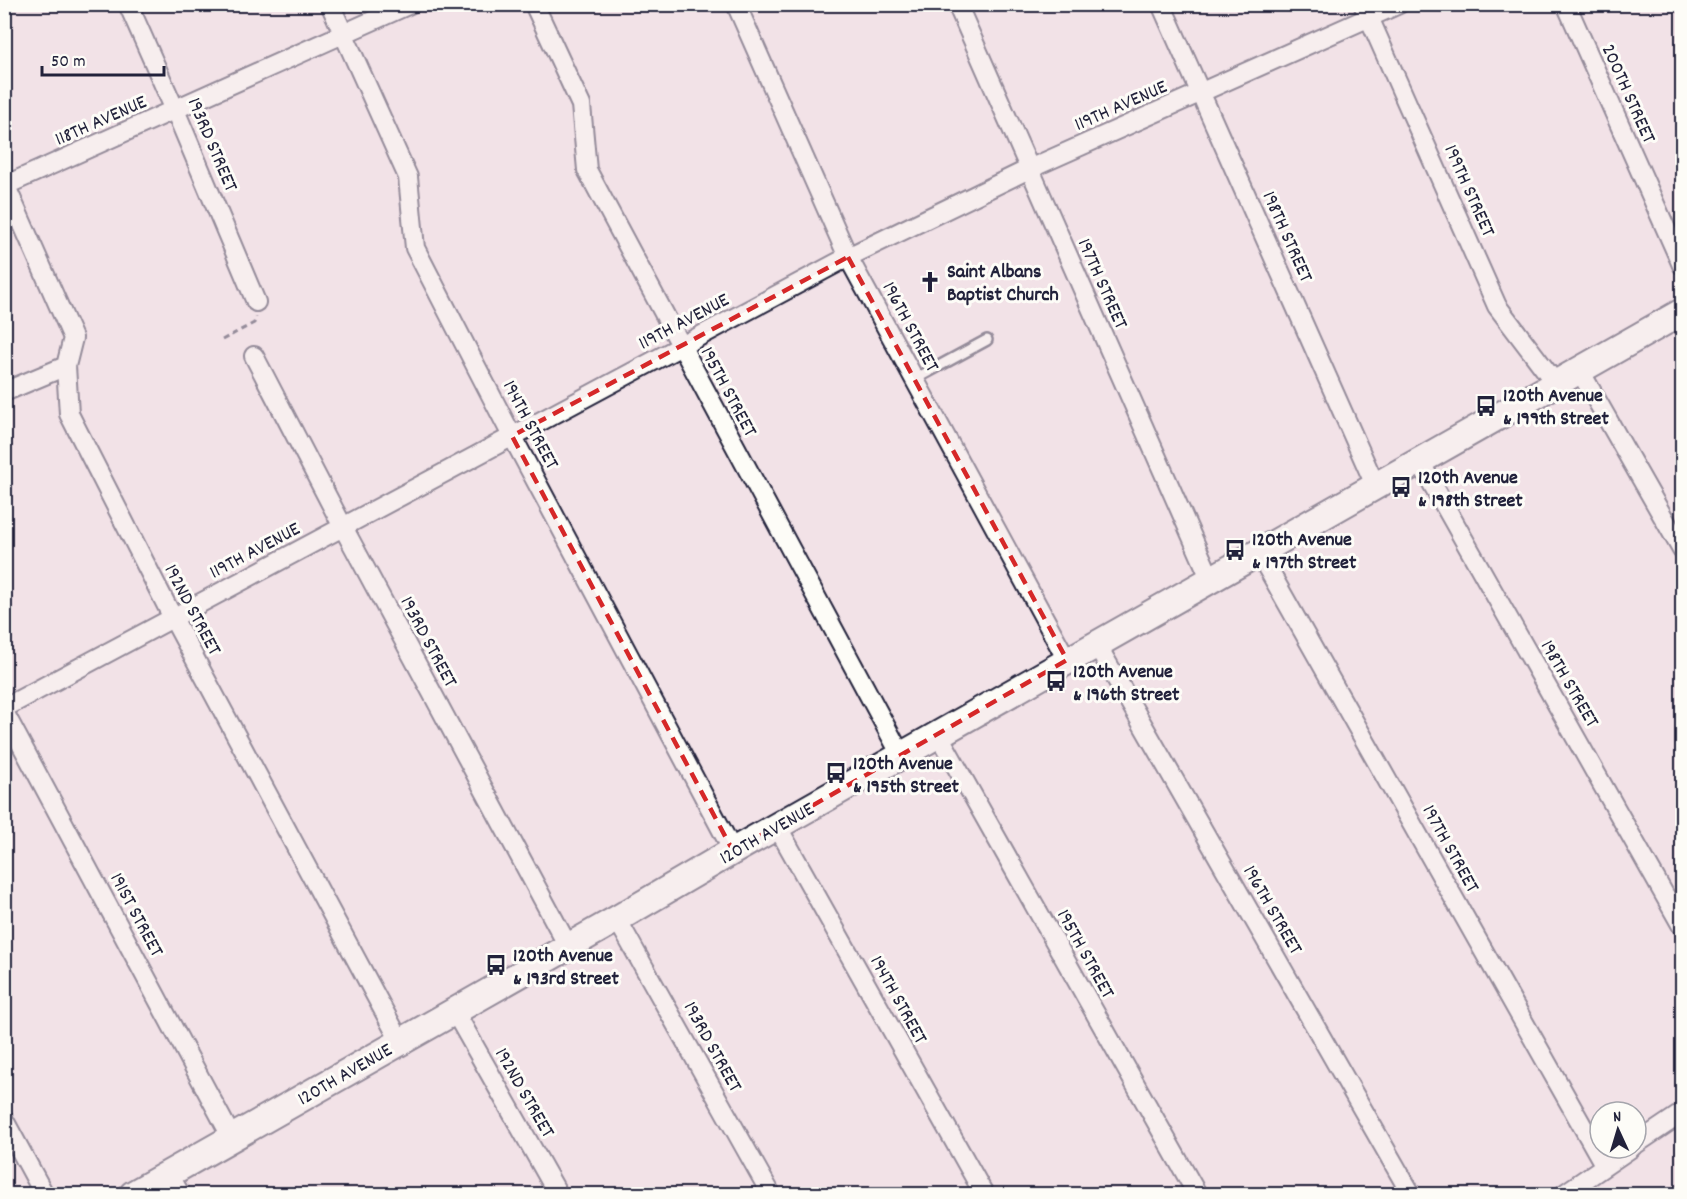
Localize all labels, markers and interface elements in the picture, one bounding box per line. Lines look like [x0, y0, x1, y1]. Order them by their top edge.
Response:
scale bar [42, 39, 164, 77]
street label: 200TH STREET [1593, 40, 1662, 148]
text: 50 m [51, 50, 86, 75]
street label: 119TH AVENUE [1070, 74, 1172, 140]
street label: 118TH AVENUE [51, 89, 152, 154]
street label: 193RD STREET [179, 94, 244, 197]
street label: 199TH STREET [1435, 141, 1501, 242]
street label: 198TH STREET [1254, 187, 1319, 287]
street label: 197TH STREET [1069, 234, 1134, 334]
place label: Saint Albans Baptist Church [947, 259, 1059, 310]
church icon: Saint Albans Baptist Church [918, 270, 942, 294]
street label: 196TH STREET [874, 277, 945, 378]
street label: 119TH AVENUE [634, 287, 735, 358]
street label: 195TH STREET [692, 342, 763, 442]
street label: 194TH STREET [494, 376, 565, 475]
place label: 120th Avenue & 199th Street [1503, 383, 1609, 434]
bus stop icon: 120th Avenue & 199th Street [1474, 394, 1498, 418]
place label: 120th Avenue & 198th Street [1418, 465, 1523, 516]
bus stop icon: 120th Avenue & 198th Street [1389, 475, 1413, 499]
street label: 119TH AVENUE [205, 516, 306, 587]
place label: 120th Avenue & 197th Street [1252, 527, 1357, 578]
bus stop icon: 120th Avenue & 197th Street [1223, 538, 1247, 562]
street label: 192ND STREET [156, 560, 227, 661]
street label: 193RD STREET [392, 592, 463, 693]
street label: 198TH STREET [1532, 635, 1605, 734]
place label: 120th Avenue & 196th Street [1073, 659, 1180, 710]
bus stop icon: 120th Avenue & 196th Street [1044, 669, 1068, 693]
place label: 120th Avenue & 195th Street [853, 751, 960, 802]
bus stop icon: 120th Avenue & 195th Street [824, 761, 848, 785]
street label: 120TH AVENUE [715, 796, 820, 873]
street label: 197TH STREET [1414, 800, 1485, 899]
street label: 196TH STREET [1235, 861, 1308, 960]
street label: 191ST STREET [101, 868, 169, 963]
street label: 195TH STREET [1048, 905, 1120, 1004]
place label: 120th Avenue & 193rd Street [513, 943, 619, 994]
street label: 194TH STREET [862, 951, 933, 1050]
bus stop icon: 120th Avenue & 193rd Street [484, 953, 508, 977]
street label: 193RD STREET [675, 997, 748, 1098]
street label: 120TH AVENUE [293, 1037, 398, 1114]
street label: 192ND STREET [486, 1043, 560, 1144]
north arrow [1588, 1100, 1648, 1160]
text: N [1612, 1106, 1622, 1129]

